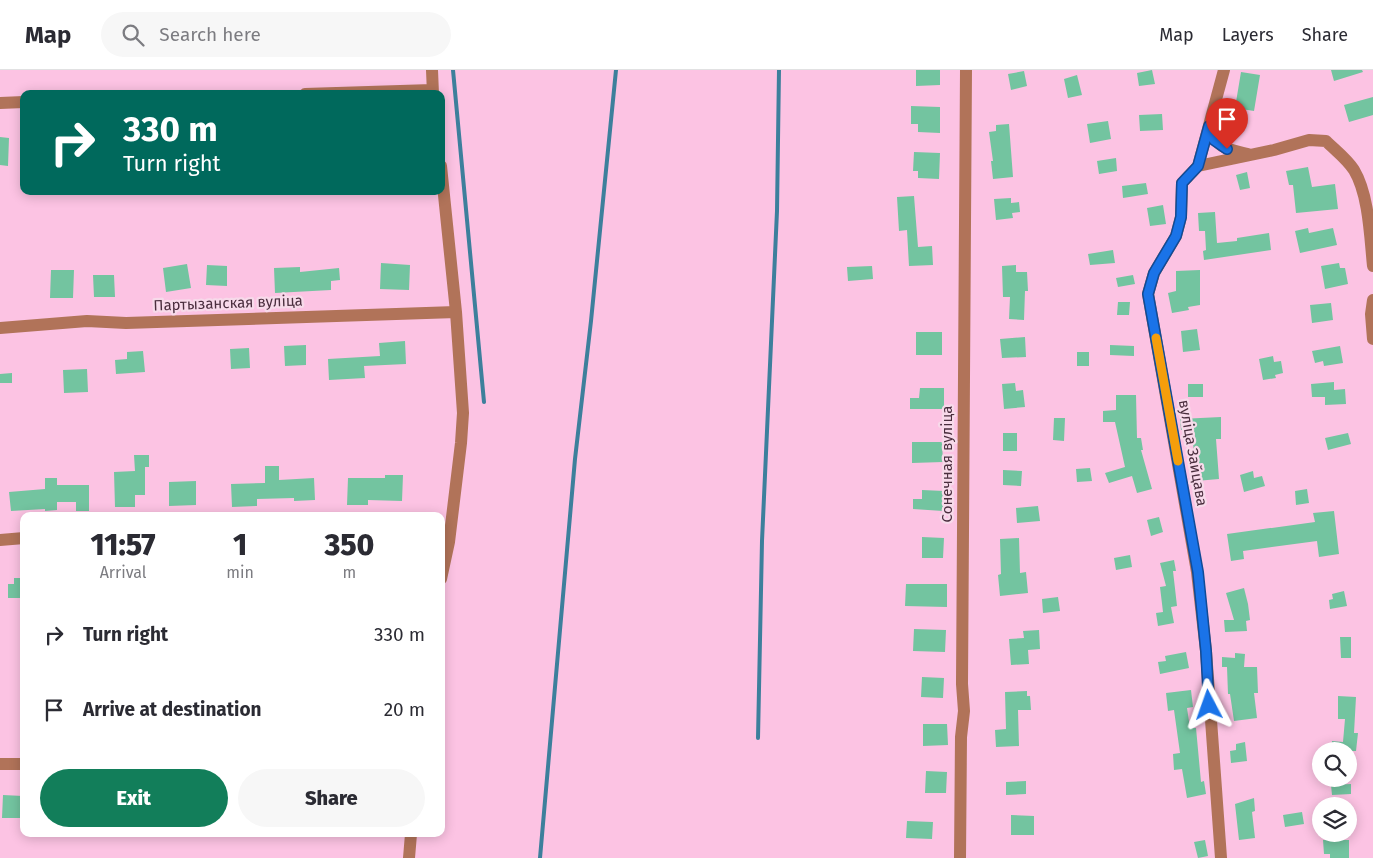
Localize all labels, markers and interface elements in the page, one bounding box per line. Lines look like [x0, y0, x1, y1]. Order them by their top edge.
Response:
search box [101, 12, 451, 57]
text: Map [25, 21, 71, 49]
icon: search [119, 21, 147, 49]
text: Search here [159, 23, 261, 46]
text: Map [1159, 24, 1194, 46]
text: Layers [1222, 24, 1274, 46]
text: Share [1302, 24, 1348, 46]
pin [1206, 98, 1248, 149]
icon: arrive [1213, 105, 1241, 133]
text: 330 m [123, 108, 218, 150]
icon: right [40, 110, 105, 175]
text: Turn right [123, 150, 220, 177]
street label: Партызанская вуліца [153, 291, 303, 315]
street label: вуліца Зайцава [1175, 398, 1211, 508]
street label: Сонечная вуліца [938, 406, 956, 522]
text: 11:57 [91, 527, 156, 563]
text: 1 [233, 527, 247, 563]
text: 350 [324, 527, 374, 563]
text: Arrival [100, 563, 147, 582]
text: min [226, 563, 254, 582]
text: m [343, 563, 356, 582]
icon: right [40, 621, 68, 649]
text: Turn right [83, 623, 168, 646]
text: 330 m [374, 623, 425, 646]
position arrow [1182, 678, 1234, 730]
icon: arrive [40, 696, 68, 724]
text: Arrive at destination [83, 698, 262, 721]
text: 20 m [384, 698, 425, 721]
map controls [1312, 742, 1357, 842]
button: search [1312, 742, 1357, 787]
button: Exit [40, 769, 228, 827]
button: Share [238, 769, 425, 827]
button: layers [1312, 797, 1357, 842]

